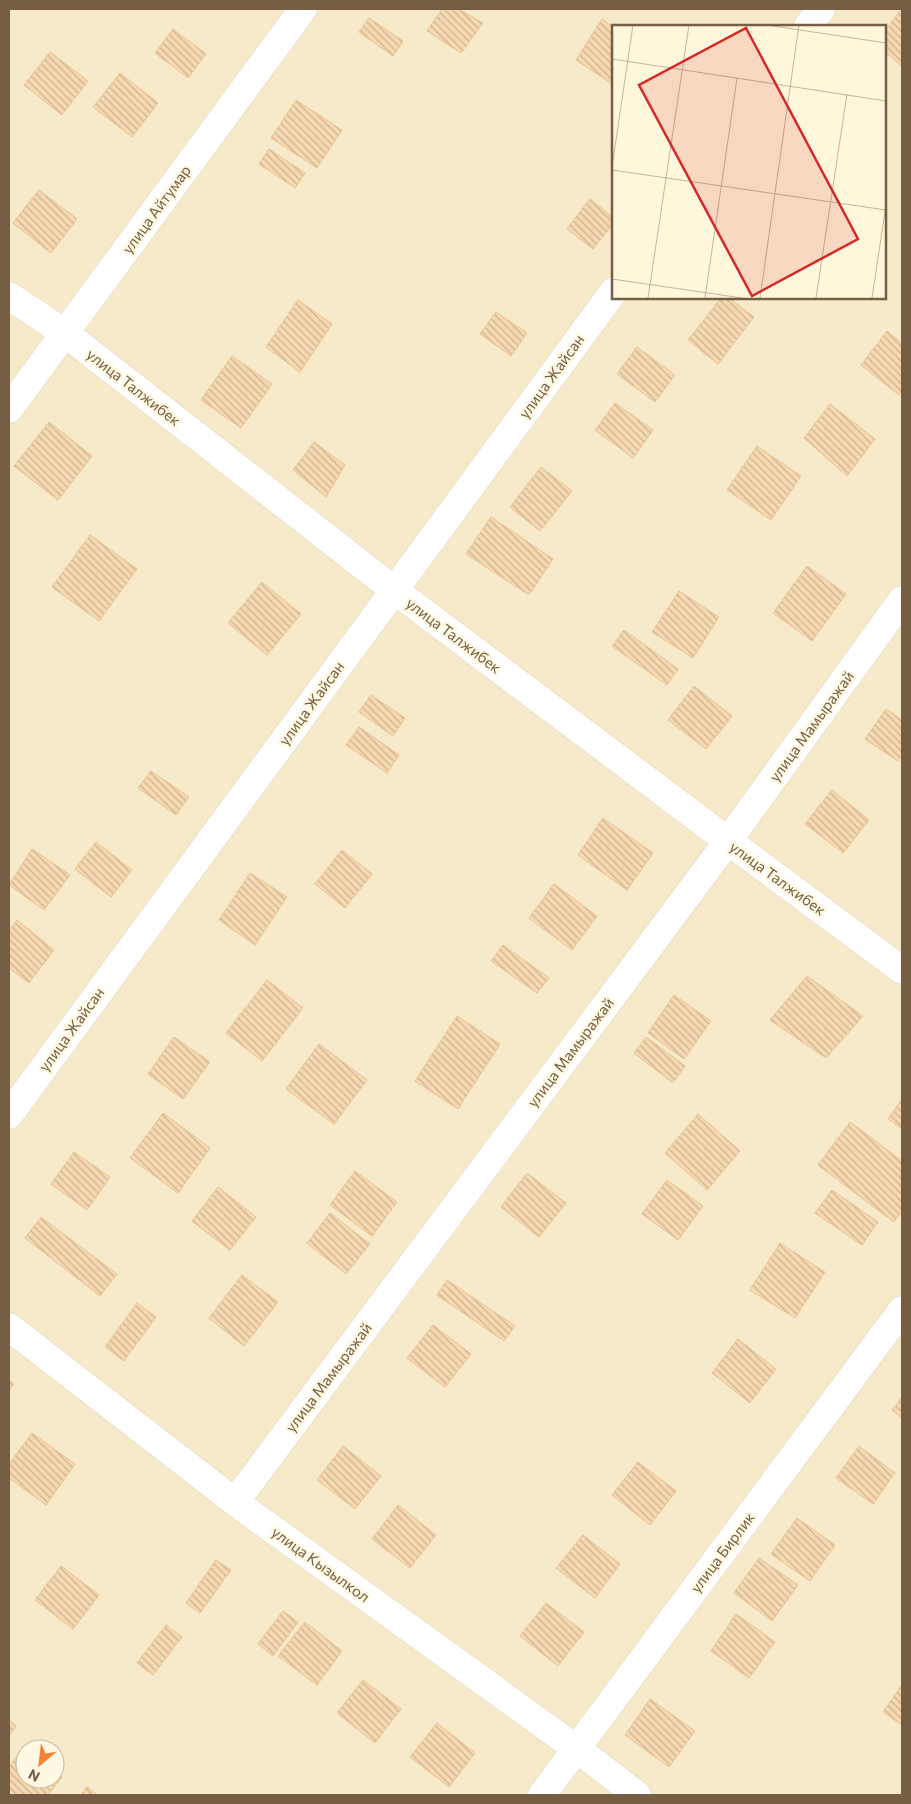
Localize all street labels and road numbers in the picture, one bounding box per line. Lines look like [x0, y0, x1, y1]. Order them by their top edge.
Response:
street label: улица Айтумар [118, 161, 194, 257]
street label: улица Жайсан [514, 330, 588, 422]
street label: улица Талжибек [83, 345, 185, 429]
street label: улица Талжибек [403, 593, 505, 677]
street label: улица Жайсан [274, 657, 348, 749]
street label: улица Мамыражай [765, 667, 857, 785]
street label: улица Талжибек [727, 837, 829, 919]
street label: улица Жайсан [34, 983, 108, 1075]
street label: улица Мамыражай [523, 994, 617, 1110]
street label: улица Мамыражай [281, 1319, 375, 1435]
street label: улица Бирлик [686, 1508, 758, 1596]
street label: улица Кызылкол [268, 1522, 374, 1606]

